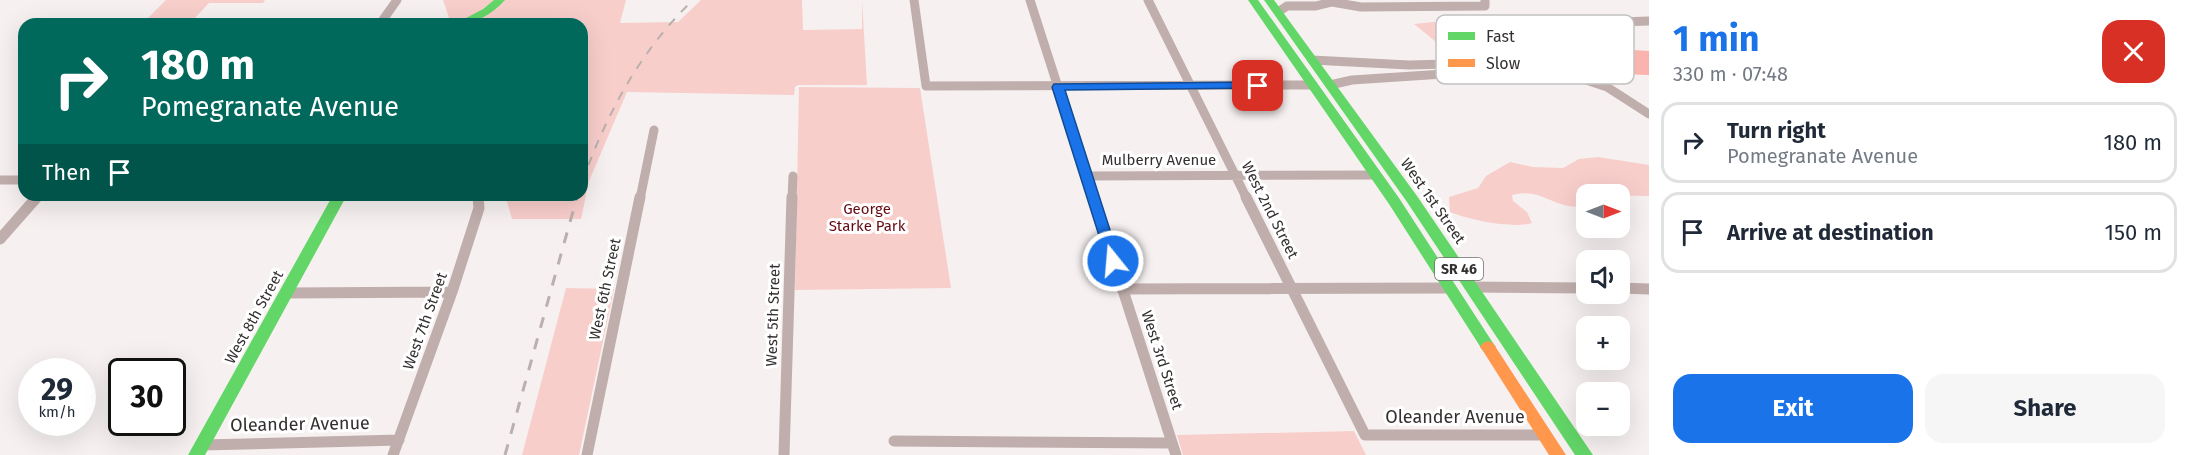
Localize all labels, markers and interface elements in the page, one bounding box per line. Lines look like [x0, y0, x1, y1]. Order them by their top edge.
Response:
legend [1436, 15, 1634, 84]
text: 1 min [1673, 17, 1760, 61]
button: close [2102, 20, 2165, 83]
text: Fast [1486, 27, 1515, 46]
text: 180 m [141, 40, 255, 90]
icon: right [42, 42, 120, 120]
text: Slow [1486, 54, 1521, 73]
pin [1232, 60, 1283, 111]
text: 330 m · 07:48 [1673, 62, 1788, 86]
icon: arrive [1241, 69, 1274, 102]
text: Pomegranate Avenue [141, 91, 399, 123]
text: Turn right [1727, 117, 1826, 144]
icon: right [1676, 126, 1709, 159]
text: 180 m [2103, 129, 2162, 156]
text: Pomegranate Avenue [1727, 144, 1918, 168]
street label: Mulberry Avenue [1102, 151, 1216, 169]
street label: West 1st Street [1397, 155, 1469, 248]
icon: arrive [103, 156, 136, 189]
street label: West 2nd Street [1238, 158, 1302, 262]
text: Then [42, 159, 91, 186]
north arrow [1576, 184, 1630, 238]
map controls [1576, 184, 1630, 436]
park label: George Starke Park [829, 200, 906, 235]
icon: arrive [1676, 216, 1709, 249]
text: Arrive at destination [1727, 219, 1934, 246]
text: 150 m [2104, 219, 2162, 246]
position arrow [1081, 229, 1145, 293]
street label: West 6th Street [585, 236, 625, 342]
button: sound [1576, 250, 1630, 304]
road number: SR 46 [1435, 258, 1483, 280]
street label: West 5th Street [762, 263, 784, 367]
street label: West 8th Street [221, 267, 287, 367]
street label: West 7th Street [399, 269, 451, 372]
street label: West 3rd Street [1137, 308, 1187, 412]
button: + [1576, 316, 1630, 370]
speed limit sign: 30 [108, 358, 186, 436]
text: 29 [41, 372, 73, 408]
button: Exit [1673, 374, 1913, 443]
button: Share [1925, 374, 2165, 443]
button: − [1576, 382, 1630, 436]
text: km/h [38, 403, 76, 421]
street label: Oleander Avenue [1385, 406, 1525, 428]
street label: Oleander Avenue [230, 412, 370, 436]

